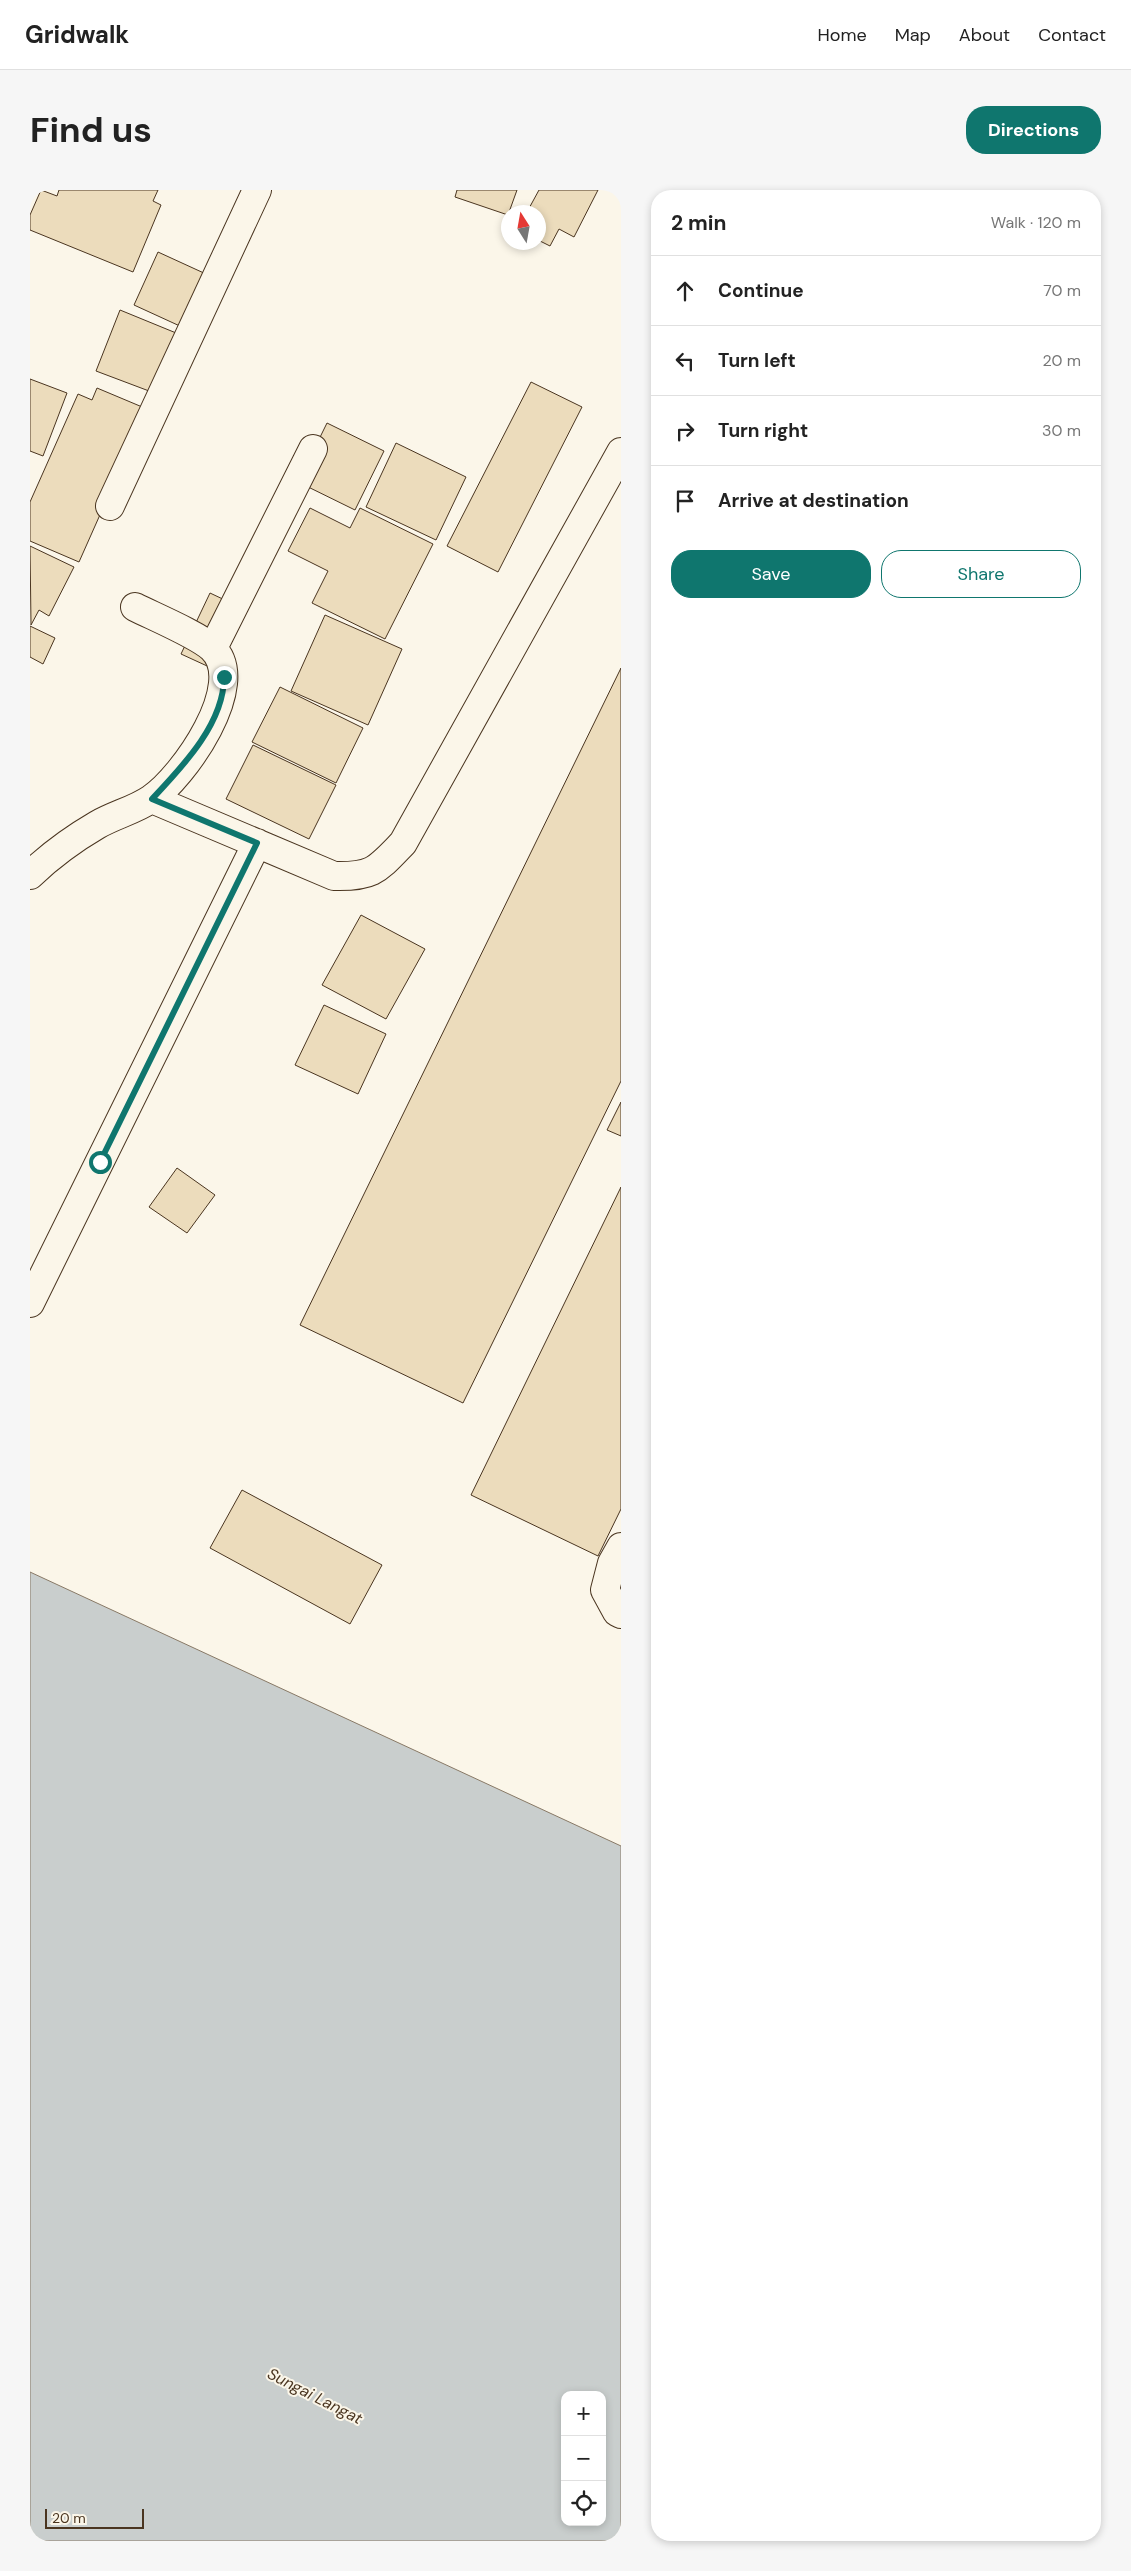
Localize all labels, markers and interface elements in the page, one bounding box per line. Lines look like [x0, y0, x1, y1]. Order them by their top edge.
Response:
text: Gridwalk [25, 19, 129, 50]
text: Home [817, 23, 867, 47]
text: Map [895, 23, 931, 47]
text: About [959, 23, 1010, 47]
text: Contact [1038, 23, 1106, 47]
button: Directions [966, 106, 1101, 154]
text: Find us [30, 107, 152, 153]
north arrow [501, 205, 546, 250]
text: 2 min [671, 209, 727, 237]
text: Walk · 120 m [991, 212, 1081, 233]
icon: ahead [671, 277, 699, 305]
text: Continue [718, 278, 804, 303]
text: 70 m [1043, 280, 1081, 301]
icon: left [671, 347, 699, 375]
text: Turn left [718, 348, 796, 373]
text: 20 m [1042, 350, 1081, 371]
icon: right [671, 417, 699, 445]
text: Turn right [718, 418, 808, 443]
text: 30 m [1042, 420, 1081, 441]
icon: arrive [671, 487, 699, 515]
text: Arrive at destination [718, 488, 909, 513]
button: Save [671, 550, 871, 598]
button: Share [881, 550, 1081, 598]
route end [213, 666, 236, 689]
route start [89, 1151, 112, 1174]
water label: Sungai Langat [264, 2363, 367, 2429]
map controls [561, 2391, 606, 2526]
button: + [561, 2391, 606, 2436]
button: − [561, 2436, 606, 2481]
button: locate [561, 2481, 606, 2526]
scale bar [45, 2506, 144, 2529]
text: 20 m [52, 2509, 86, 2527]

